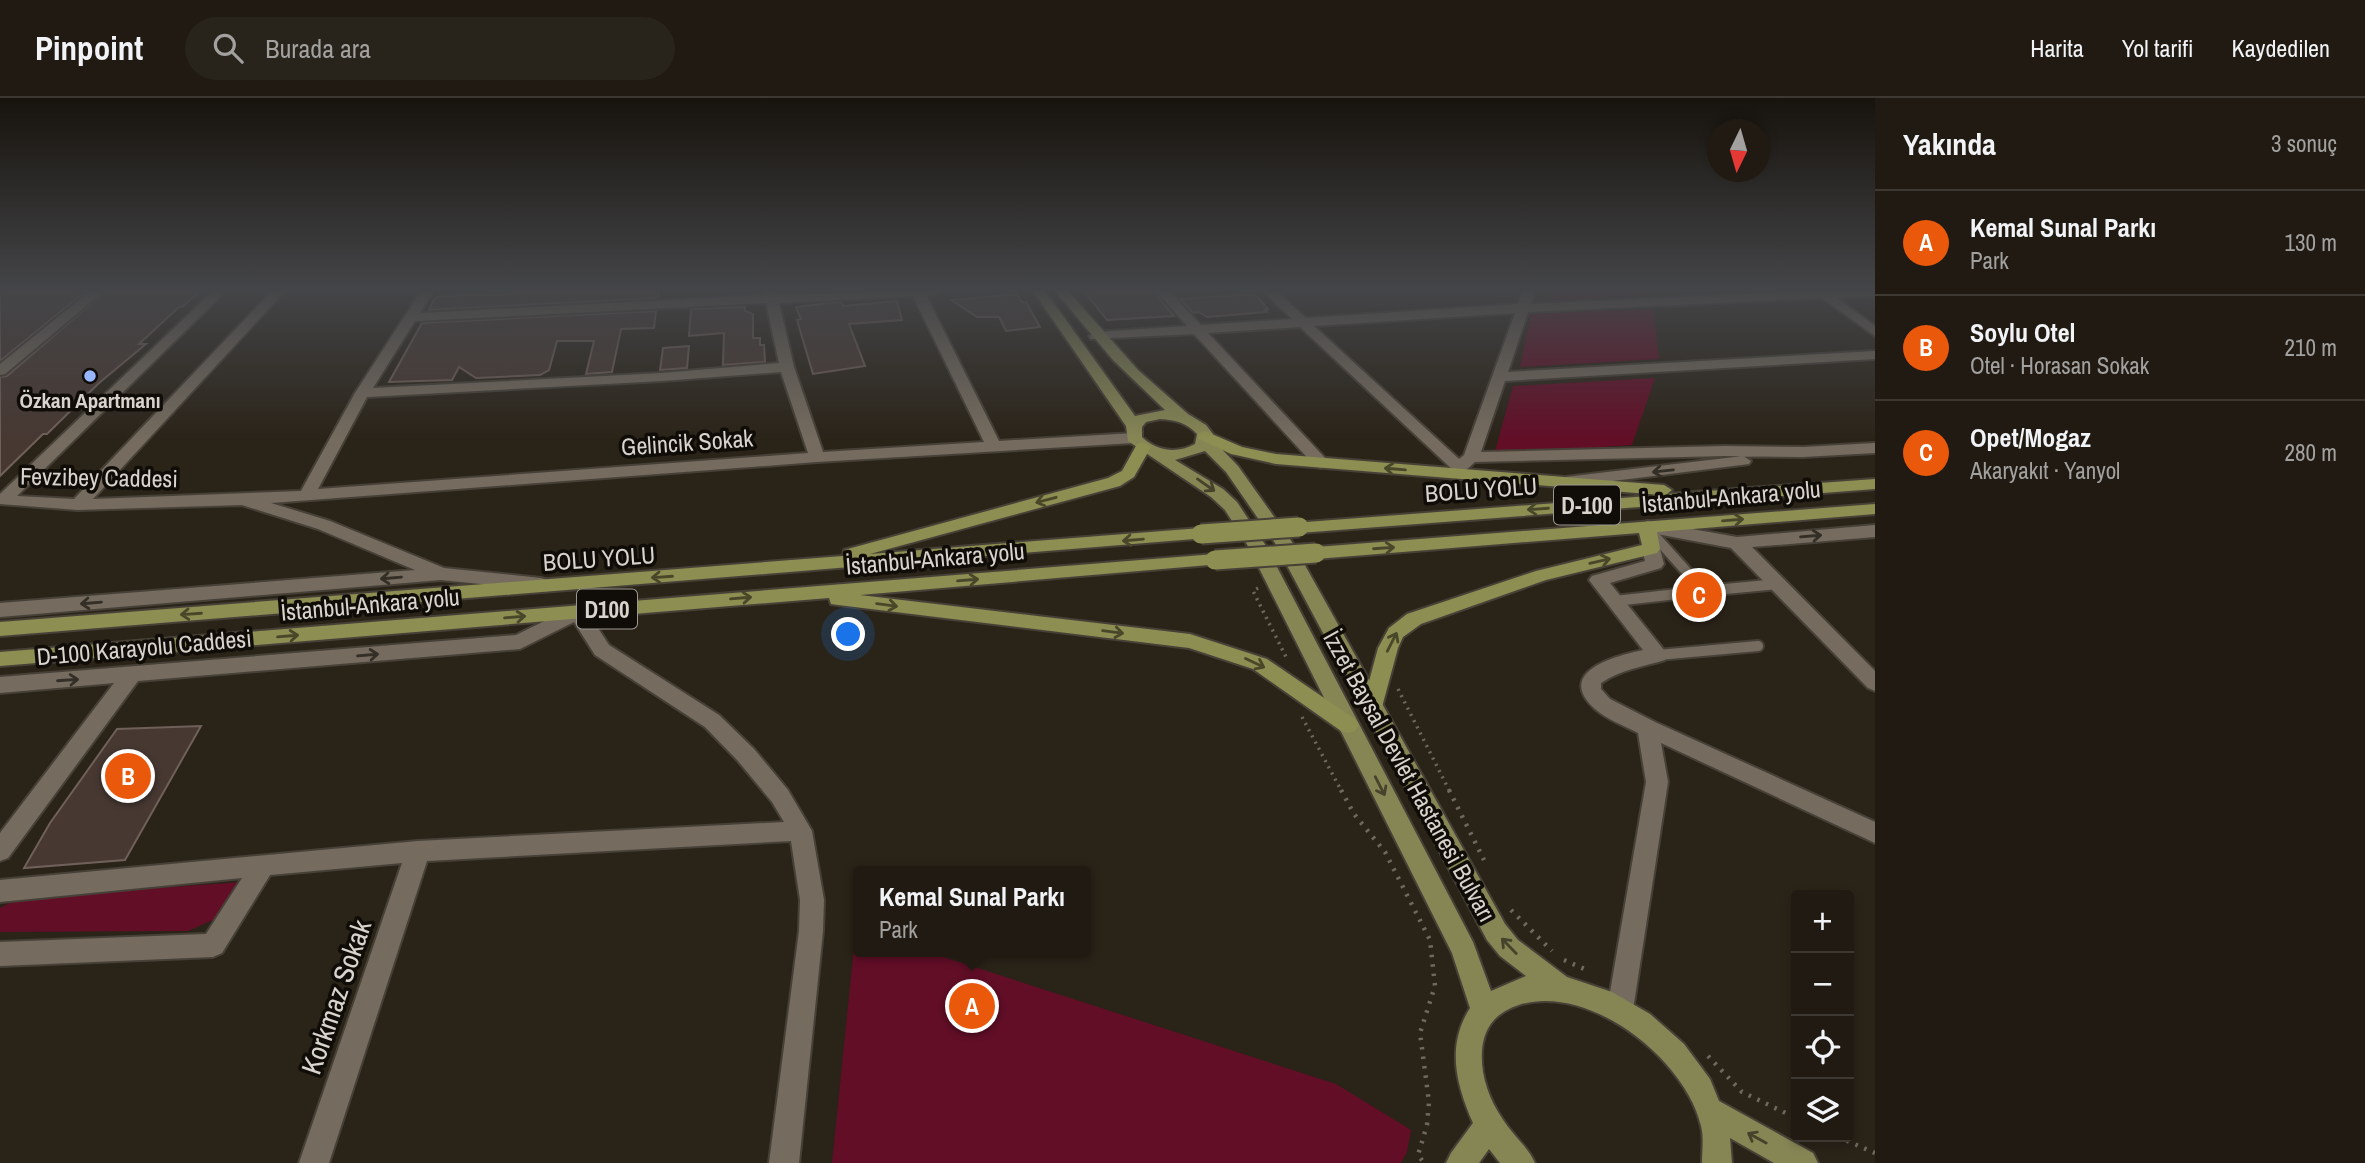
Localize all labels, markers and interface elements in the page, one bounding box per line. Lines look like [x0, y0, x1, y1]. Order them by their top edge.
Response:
search box [185, 17, 675, 80]
text: Pinpoint [35, 26, 143, 70]
icon: search [209, 29, 247, 67]
text: Burada ara [265, 31, 371, 66]
text: Harita [2030, 32, 2084, 64]
text: Yol tarifi [2122, 32, 2194, 64]
text: Kaydedilen [2232, 32, 2330, 64]
north arrow [1707, 119, 1770, 182]
text: Yakında [1903, 124, 1996, 164]
text: 3 sonuç [2271, 128, 2337, 159]
text: Kemal Sunal Parkı [1970, 210, 2156, 245]
text: A [1919, 227, 1933, 258]
text: 130 m [2285, 227, 2337, 258]
text: Park [1970, 245, 2009, 276]
text: Soylu Otel [1970, 315, 2075, 350]
text: B [1919, 332, 1933, 363]
text: 210 m [2285, 332, 2337, 363]
text: Otel · Horasan Sokak [1970, 350, 2149, 381]
marker: Özkan Apartmanı [82, 368, 98, 384]
place label: Özkan Apartmanı [20, 386, 161, 415]
text: Opet/Mogaz [1970, 420, 2091, 455]
street label: Gelincik Sokak [620, 421, 754, 463]
text: C [1919, 437, 1933, 468]
text: 280 m [2285, 437, 2337, 468]
text: Akaryakıt · Yanyol [1970, 455, 2120, 486]
street label: Fevzibey Caddesi [20, 460, 178, 494]
one-way arrow [1384, 462, 1407, 475]
one-way arrow [1652, 464, 1674, 477]
street label: BOLU YOLU [1424, 469, 1538, 509]
street label: İstanbul-Ankara yolu [1640, 472, 1822, 520]
one-way arrow [1196, 478, 1215, 492]
road number: D-100 [1554, 486, 1620, 524]
one-way arrow [1036, 494, 1058, 507]
one-way arrow [1527, 503, 1550, 516]
one-way arrow [1721, 513, 1744, 526]
one-way arrow [1799, 529, 1822, 542]
street label: İstanbul-Ankara yolu [844, 534, 1026, 582]
one-way arrow [1122, 534, 1145, 547]
street label: BOLU YOLU [542, 538, 656, 578]
one-way arrow [1373, 541, 1395, 554]
one-way arrow [1588, 554, 1611, 567]
pin: C [1676, 569, 1722, 621]
one-way arrow [651, 571, 674, 584]
one-way arrow [380, 572, 403, 585]
one-way arrow [956, 573, 979, 586]
street label: İstanbul-Ankara yolu [279, 580, 461, 628]
road number: D100 [577, 589, 637, 628]
one-way arrow [729, 591, 752, 604]
one-way arrow [80, 597, 103, 610]
one-way arrow [876, 598, 898, 611]
one-way arrow [180, 608, 203, 621]
one-way arrow [503, 610, 525, 623]
your location [831, 617, 865, 651]
street label: D-100 Karayolu Caddesi [35, 622, 253, 672]
one-way arrow [1101, 625, 1124, 638]
street label: İzzet Baysal Devlet Hastanesi Bulvarı [1316, 625, 1504, 927]
one-way arrow [276, 629, 299, 642]
one-way arrow [1386, 633, 1400, 653]
one-way arrow [356, 648, 379, 661]
one-way arrow [1244, 656, 1265, 670]
one-way arrow [56, 673, 79, 686]
pin: B [105, 750, 151, 802]
one-way arrow [1373, 775, 1387, 796]
popup [853, 866, 1091, 957]
text: Kemal Sunal Parkı [879, 879, 1065, 914]
map controls [1791, 890, 1854, 1142]
button: + [1791, 890, 1854, 953]
street label: Korkmaz Sokak [292, 914, 380, 1079]
text: Park [879, 914, 918, 945]
one-way arrow [1500, 938, 1517, 955]
button: − [1791, 953, 1854, 1016]
pin: A [949, 980, 995, 1032]
button: locate [1791, 1016, 1854, 1079]
button: layers [1791, 1079, 1854, 1142]
one-way arrow [1747, 1131, 1768, 1144]

